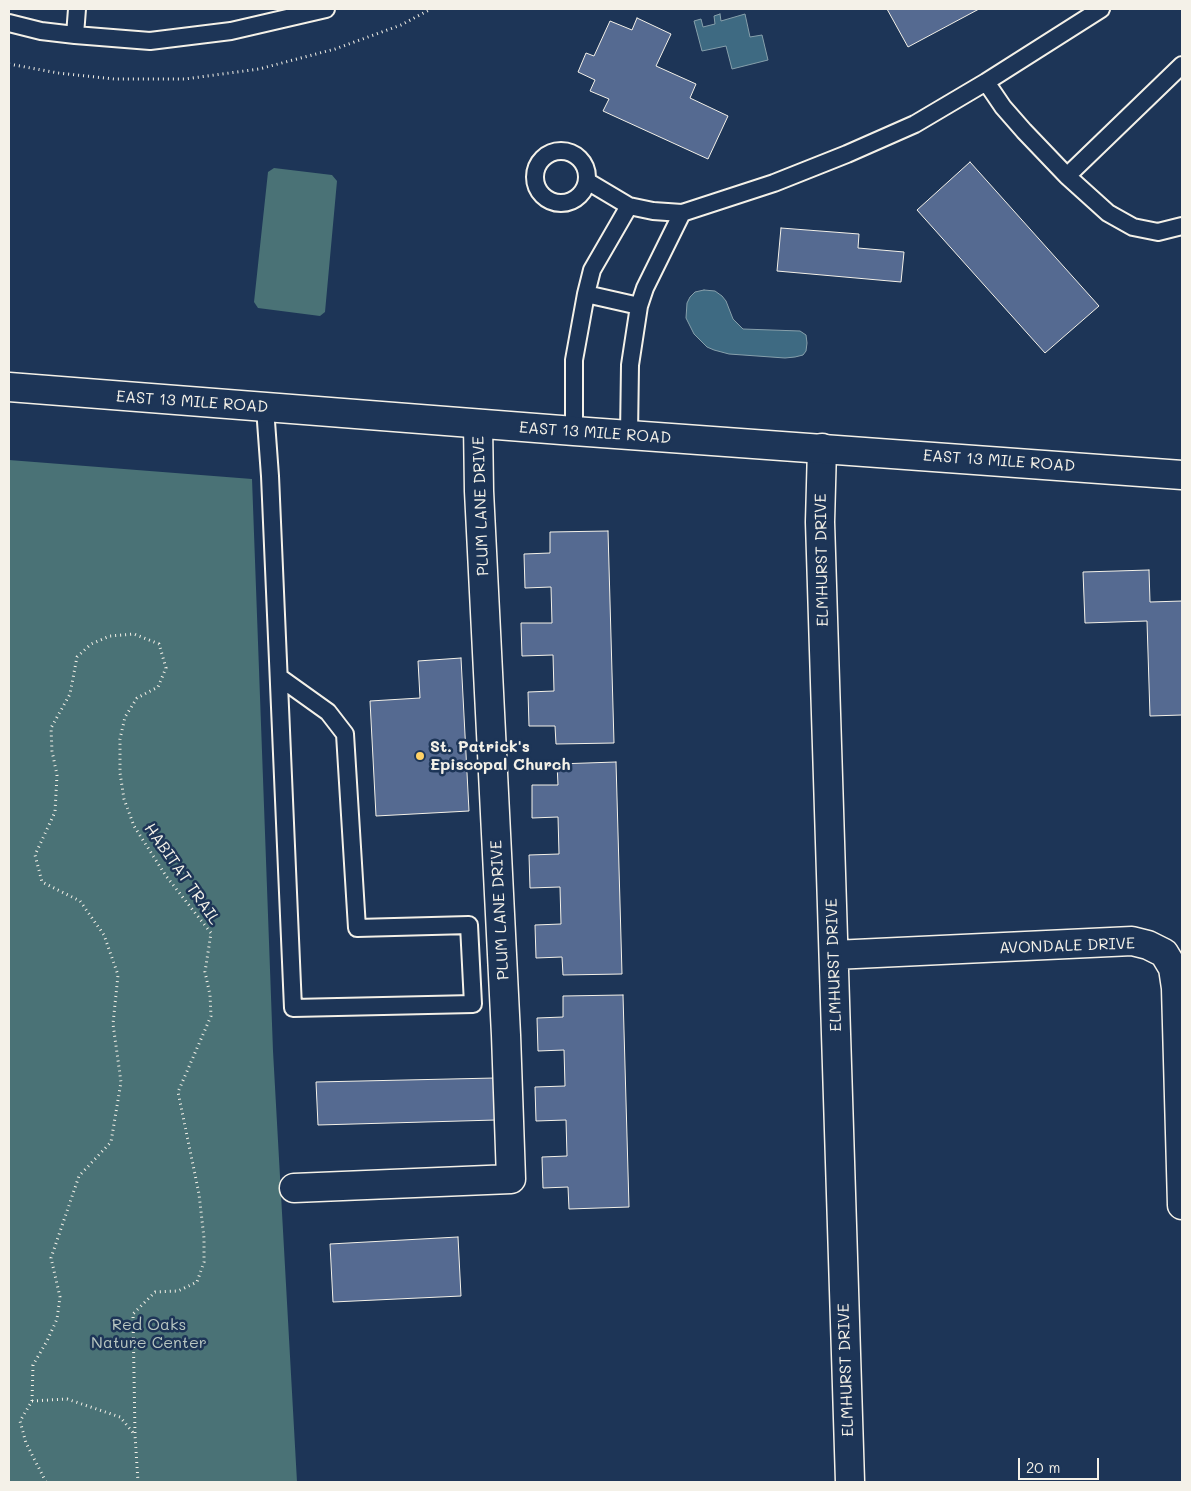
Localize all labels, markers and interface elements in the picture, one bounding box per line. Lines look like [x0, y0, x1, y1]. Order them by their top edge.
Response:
street label: EAST 13 MILE ROAD [115, 387, 269, 417]
street label: EAST 13 MILE ROAD [518, 418, 672, 448]
street label: PLUM LANE DRIVE [469, 436, 493, 576]
street label: EAST 13 MILE ROAD [922, 446, 1076, 476]
street label: ELMHURST DRIVE [811, 493, 833, 627]
place label: St. Patrick's Episcopal Church [430, 737, 571, 775]
marker: St. Patrick's Episcopal Church [414, 750, 426, 762]
street label: HABITAT TRAIL [140, 820, 224, 928]
street label: PLUM LANE DRIVE [487, 840, 513, 980]
street label: ELMHURST DRIVE [822, 898, 846, 1032]
street label: AVONDALE DRIVE [999, 934, 1135, 958]
street label: ELMHURST DRIVE [834, 1303, 858, 1437]
park label: Red Oaks Nature Center [91, 1315, 207, 1353]
scale bar [1021, 1448, 1102, 1480]
text: 20 m [1026, 1457, 1060, 1477]

